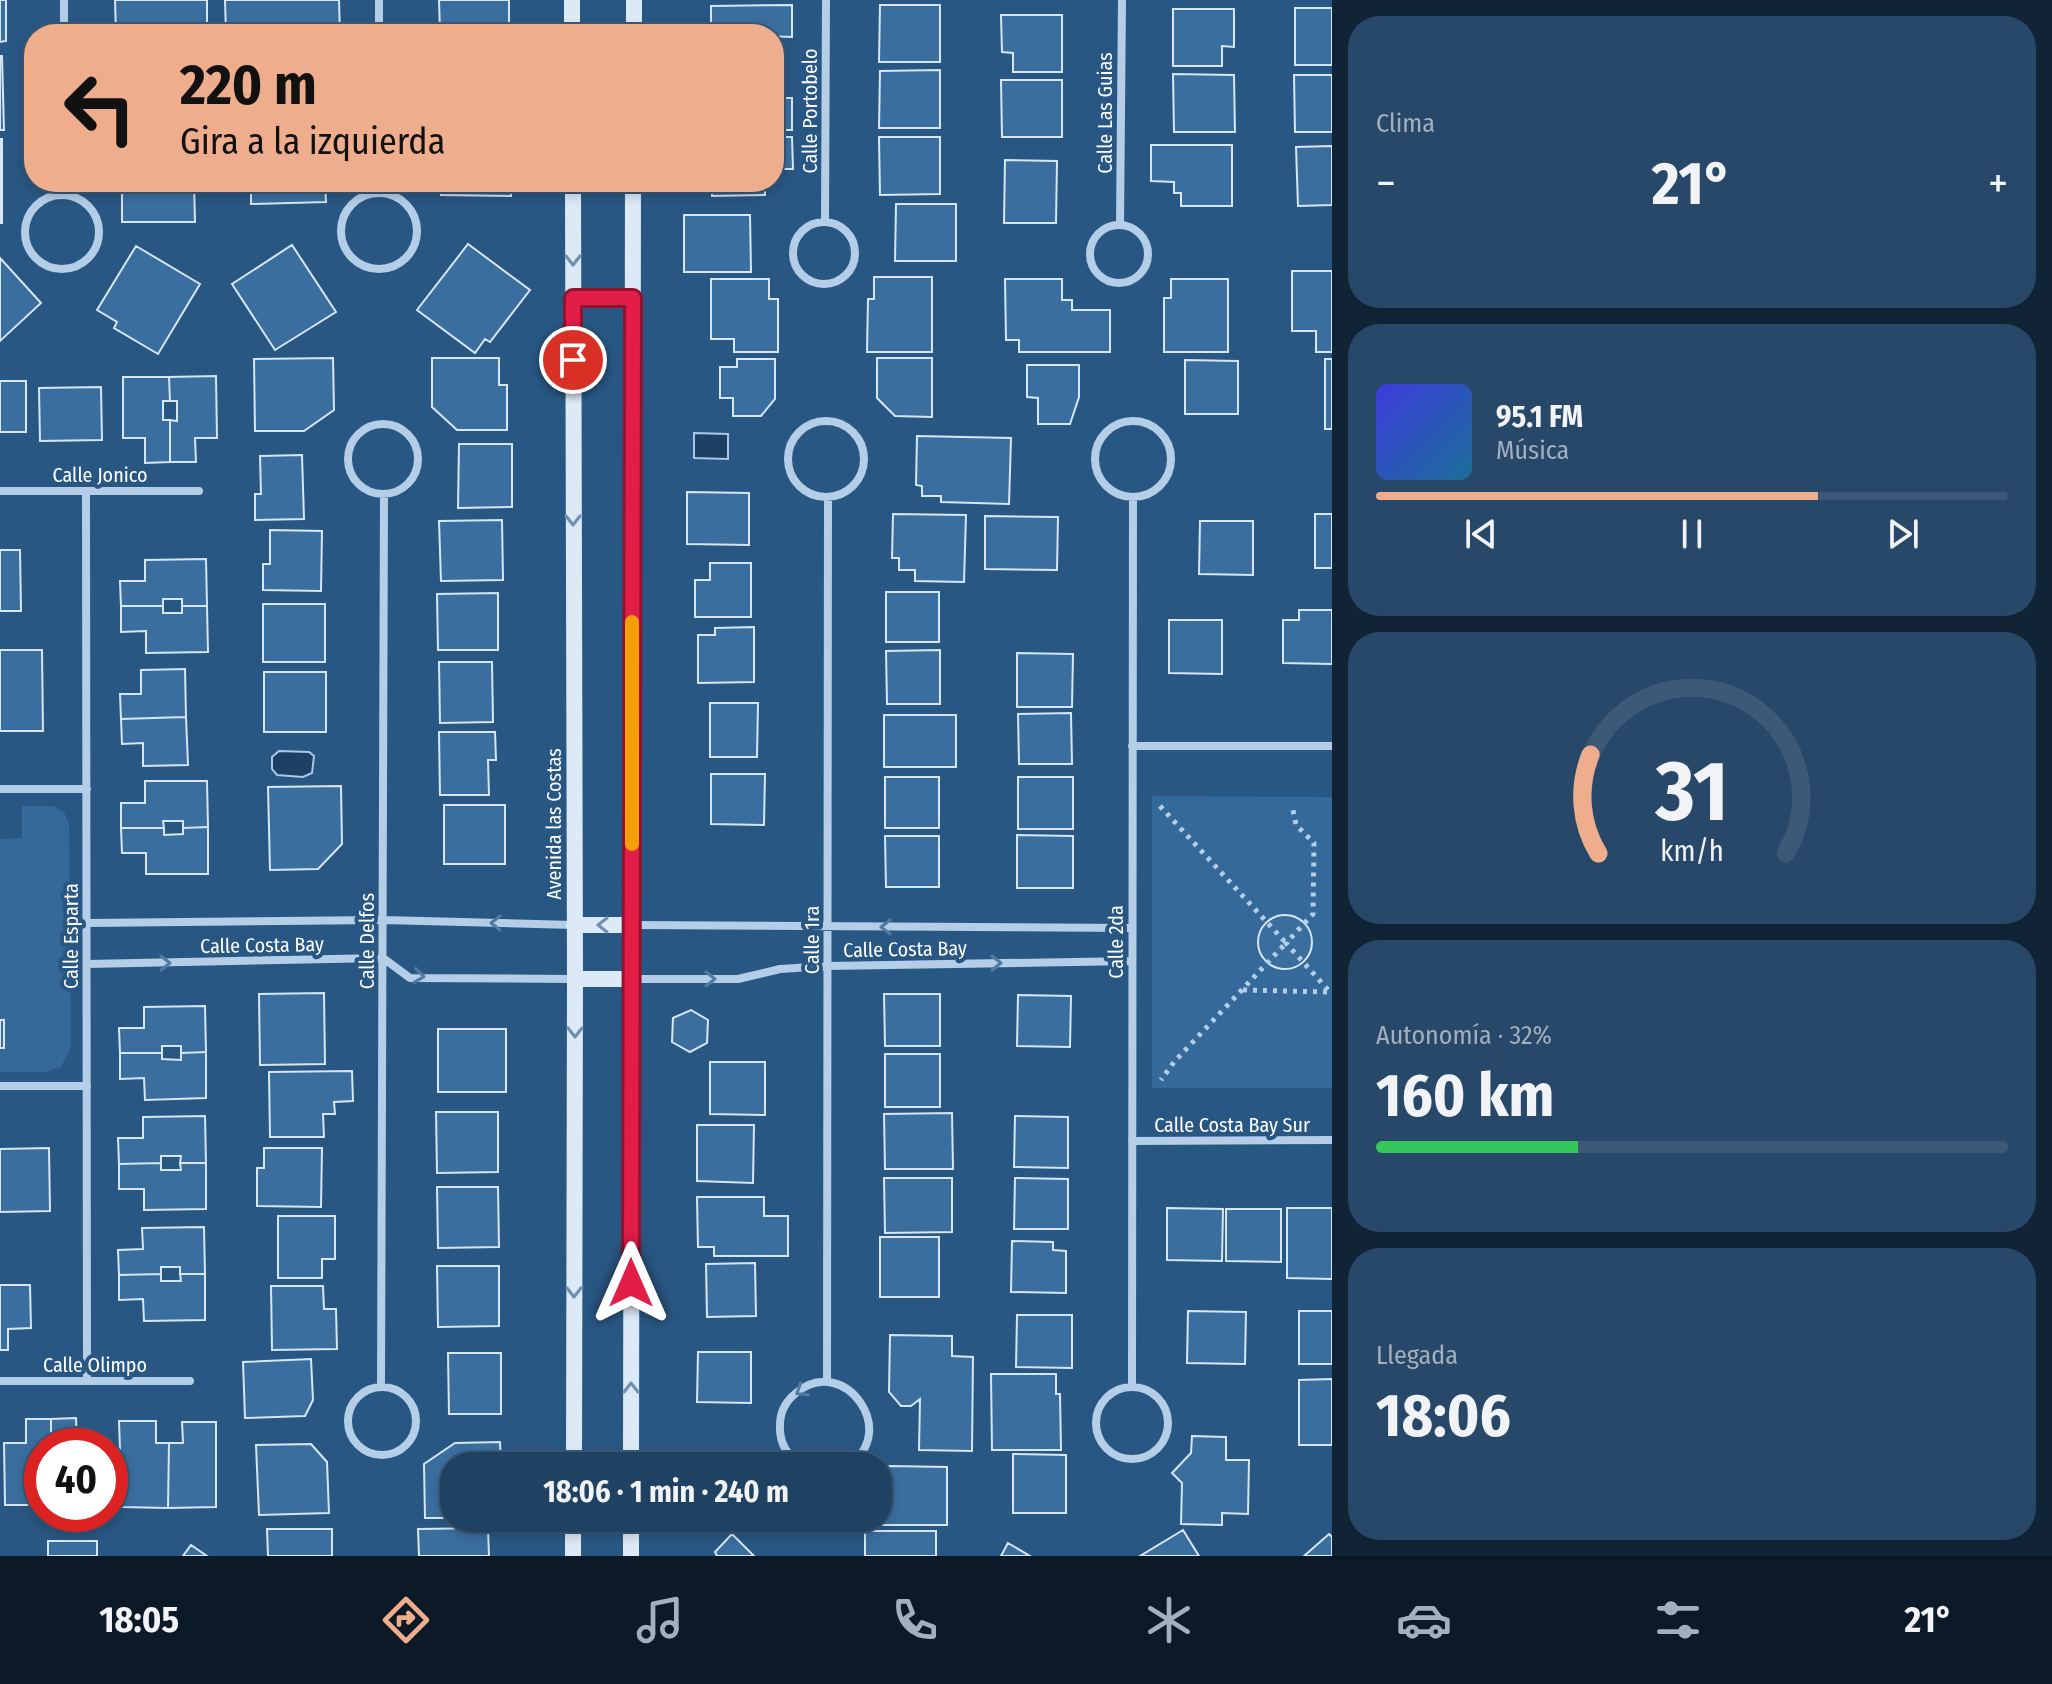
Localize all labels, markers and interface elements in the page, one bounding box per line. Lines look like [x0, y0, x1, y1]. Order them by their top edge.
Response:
street label: Calle Portobelo [798, 49, 822, 173]
text: 220 m [180, 52, 317, 119]
street label: Calle Las Guias [1093, 52, 1117, 174]
icon: left [48, 56, 152, 160]
text: Clima [1376, 108, 1435, 139]
text: Gira a la izquierda [180, 120, 445, 164]
text: 21° [1652, 148, 1732, 220]
text: − [1376, 157, 1396, 210]
text: + [1988, 157, 2008, 210]
one-way arrow [564, 254, 582, 267]
pin [539, 326, 607, 394]
icon: arrive [551, 338, 595, 382]
text: 95.1 FM [1496, 399, 1583, 435]
text: Música [1496, 435, 1569, 466]
street label: Calle Jonico [53, 463, 147, 487]
icon: previous [1459, 512, 1503, 556]
icon: pause [1670, 512, 1714, 556]
icon: next [1881, 512, 1925, 556]
one-way arrow [564, 514, 582, 527]
text: 31 [1655, 742, 1728, 842]
street label: Avenida las Costas [542, 748, 566, 900]
text: km/h [1660, 834, 1724, 869]
street label: Calle Esparta [59, 883, 83, 989]
street label: Calle Delfos [355, 893, 379, 989]
street label: Calle 2da [1104, 905, 1128, 979]
street label: Calle 1ra [800, 906, 824, 974]
one-way arrow [489, 914, 502, 932]
one-way arrow [596, 916, 609, 934]
one-way arrow [879, 918, 892, 936]
street label: Calle Costa Bay [200, 932, 324, 958]
street label: Calle Costa Bay [843, 936, 967, 962]
one-way arrow [159, 954, 172, 972]
one-way arrow [990, 954, 1003, 972]
one-way arrow [412, 968, 425, 985]
one-way arrow [704, 970, 717, 988]
text: Autonomía · 32% [1376, 1020, 1552, 1051]
one-way arrow [566, 1026, 584, 1039]
text: 160 km [1376, 1060, 1554, 1132]
street label: Calle Costa Bay Sur [1154, 1113, 1310, 1137]
position arrow [589, 1241, 673, 1325]
one-way arrow [565, 1286, 583, 1299]
text: Llegada [1376, 1340, 1458, 1371]
street label: Calle Olimpo [43, 1353, 147, 1377]
text: 18:06 [1376, 1380, 1511, 1452]
one-way arrow [622, 1381, 640, 1394]
one-way arrow [796, 1382, 810, 1397]
speed limit sign: 40 [24, 1428, 128, 1532]
text: 18:06 · 1 min · 240 m [543, 1474, 789, 1510]
icon: directions [378, 1592, 434, 1648]
icon: music [632, 1592, 688, 1648]
icon: phone [887, 1592, 943, 1648]
icon: climate [1141, 1592, 1197, 1648]
icon: car [1396, 1592, 1452, 1648]
icon: filters [1650, 1592, 1706, 1648]
text: 18:05 [99, 1598, 179, 1642]
text: 21° [1905, 1598, 1953, 1642]

